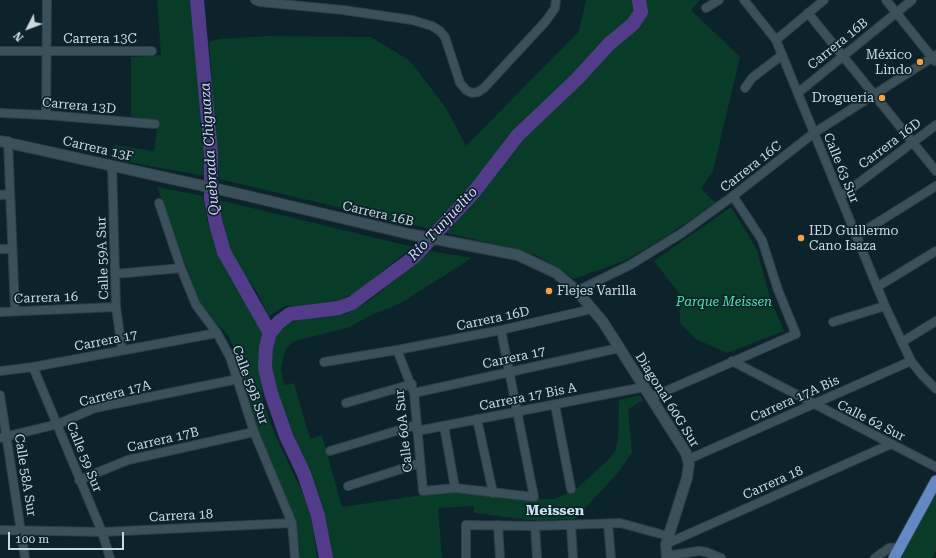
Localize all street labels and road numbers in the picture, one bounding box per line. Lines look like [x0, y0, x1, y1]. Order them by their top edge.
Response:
street label: Carrera 16B [805, 15, 871, 73]
street label: Carrera 13C [63, 31, 137, 47]
street label: Carrera 13D [41, 95, 117, 117]
street label: Carrera 16D [856, 115, 924, 173]
street label: Calle 63 Sur [820, 131, 862, 205]
street label: Carrera 13F [61, 133, 135, 165]
street label: Carrera 16C [717, 138, 785, 196]
street label: Carrera 16B [341, 198, 415, 230]
street label: Calle 59A Sur [94, 216, 112, 300]
street label: Carrera 16 [14, 289, 78, 307]
street label: Carrera 16D [455, 304, 531, 334]
street label: Carrera 17 [73, 327, 139, 355]
street label: Calle 59B Sur [228, 343, 272, 427]
street label: Carrera 17 [481, 344, 547, 372]
street label: Diagonal 60G Sur [632, 350, 702, 450]
street label: Carrera 17A Bis [748, 372, 842, 426]
street label: Carrera 17A [78, 378, 152, 410]
street label: Carrera 17 Bis A [478, 380, 578, 414]
street label: Calle 60A Sur [392, 389, 416, 473]
street label: Calle 62 Sur [834, 397, 908, 445]
street label: Calle 59 Sur [63, 420, 105, 494]
street label: Carrera 17B [126, 424, 200, 456]
street label: Calle 58A Sur [11, 433, 39, 517]
street label: Carrera 18 [741, 463, 805, 503]
street label: Carrera 18 [149, 507, 213, 525]

